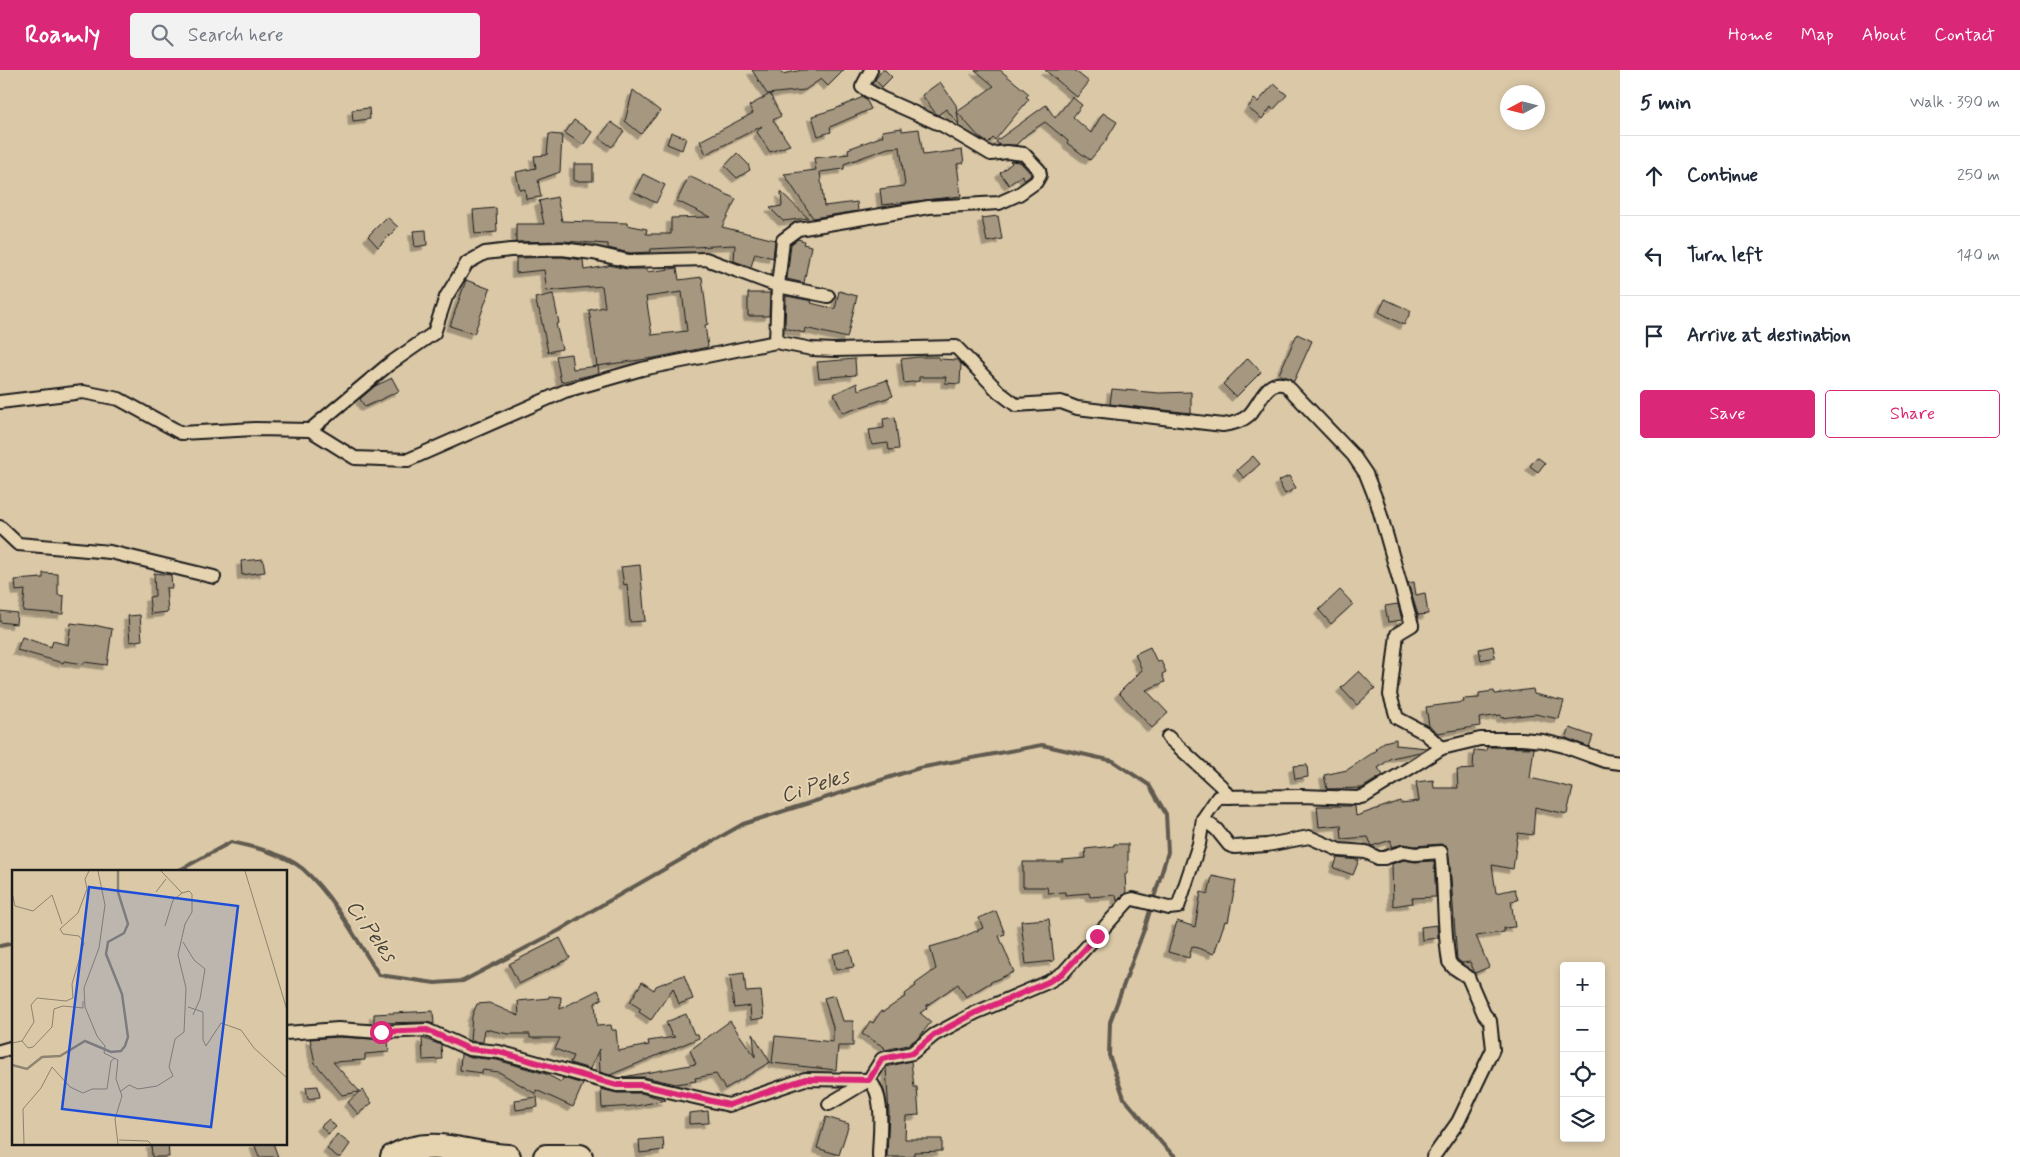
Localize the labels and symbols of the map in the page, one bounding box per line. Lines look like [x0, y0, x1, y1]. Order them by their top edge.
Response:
north arrow [1500, 85, 1545, 130]
water label: Ci Peles [777, 761, 854, 810]
inset map [12, 870, 288, 1144]
water label: Ci Peles [339, 894, 404, 969]
route end [1086, 925, 1109, 948]
route start [370, 1021, 393, 1044]

